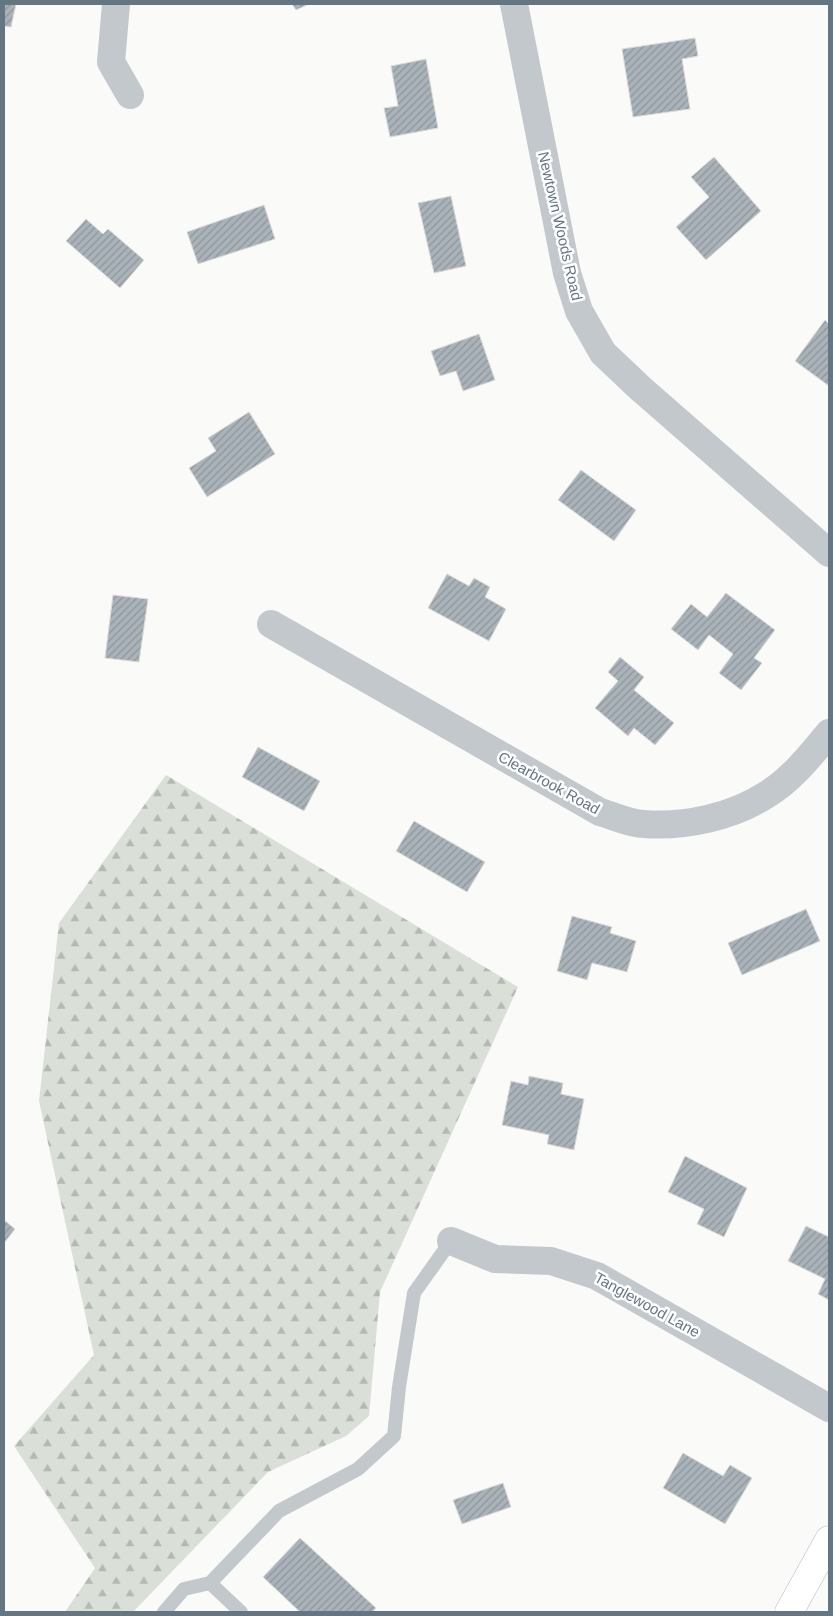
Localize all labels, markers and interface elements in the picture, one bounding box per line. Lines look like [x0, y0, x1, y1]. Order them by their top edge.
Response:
street label: Newtown Woods Road [535, 150, 586, 302]
street label: Clearbrook Road [496, 748, 603, 817]
street label: Tanglewood Lane [592, 1269, 703, 1341]

